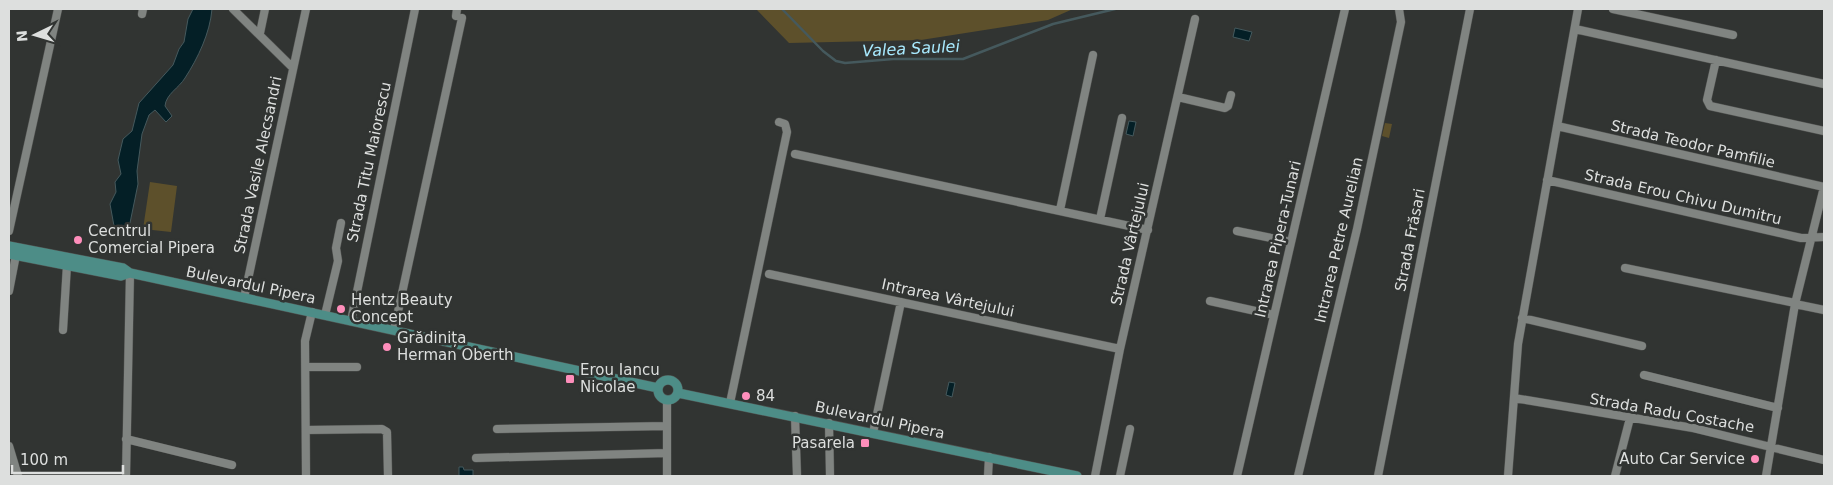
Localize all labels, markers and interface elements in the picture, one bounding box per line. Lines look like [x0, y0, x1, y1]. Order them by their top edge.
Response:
north arrow [10, 10, 60, 60]
text: N [14, 30, 31, 43]
water label: Valea Saulei [862, 36, 961, 61]
street label: Strada Vasile Alecsandri [230, 75, 286, 255]
street label: Strada Titu Maiorescu [343, 80, 395, 244]
street label: Strada Teodor Pamfilie [1609, 116, 1777, 172]
street label: Intrarea Petre Aurelian [1311, 155, 1367, 325]
street label: Intrarea Pipera-Tunari [1251, 159, 1305, 319]
street label: Strada Erou Chivu Dumitru [1583, 166, 1783, 228]
street label: Strada Vârtejului [1107, 181, 1153, 307]
street label: Strada Frăsari [1391, 187, 1429, 293]
place label: Cecntrul Comercial Pipera [88, 222, 215, 257]
marker: Cecntrul Comercial Pipera [72, 234, 84, 246]
street label: Bulevardul Pipera [185, 262, 317, 308]
street label: Intrarea Vârtejului [880, 275, 1016, 321]
place label: Hentz Beauty Concept [351, 291, 453, 326]
marker: Hentz Beauty Concept [335, 303, 347, 315]
place label: Grădinița Herman Oberth [397, 329, 514, 364]
marker: Grădinița Herman Oberth [381, 341, 393, 353]
place label: Erou Iancu Nicolae [580, 361, 660, 396]
marker: Erou Iancu Nicolae [564, 373, 576, 385]
place label: 84 [756, 387, 775, 405]
marker: 84 [740, 390, 752, 402]
street label: Strada Radu Costache [1588, 390, 1756, 436]
street label: Bulevardul Pipera [814, 397, 946, 443]
place label: Pasarela [792, 434, 855, 452]
marker: Pasarela [859, 437, 871, 449]
scale bar [12, 442, 124, 474]
place label: Auto Car Service [1619, 450, 1745, 468]
text: 100 m [20, 451, 68, 469]
marker: Auto Car Service [1749, 453, 1761, 465]

